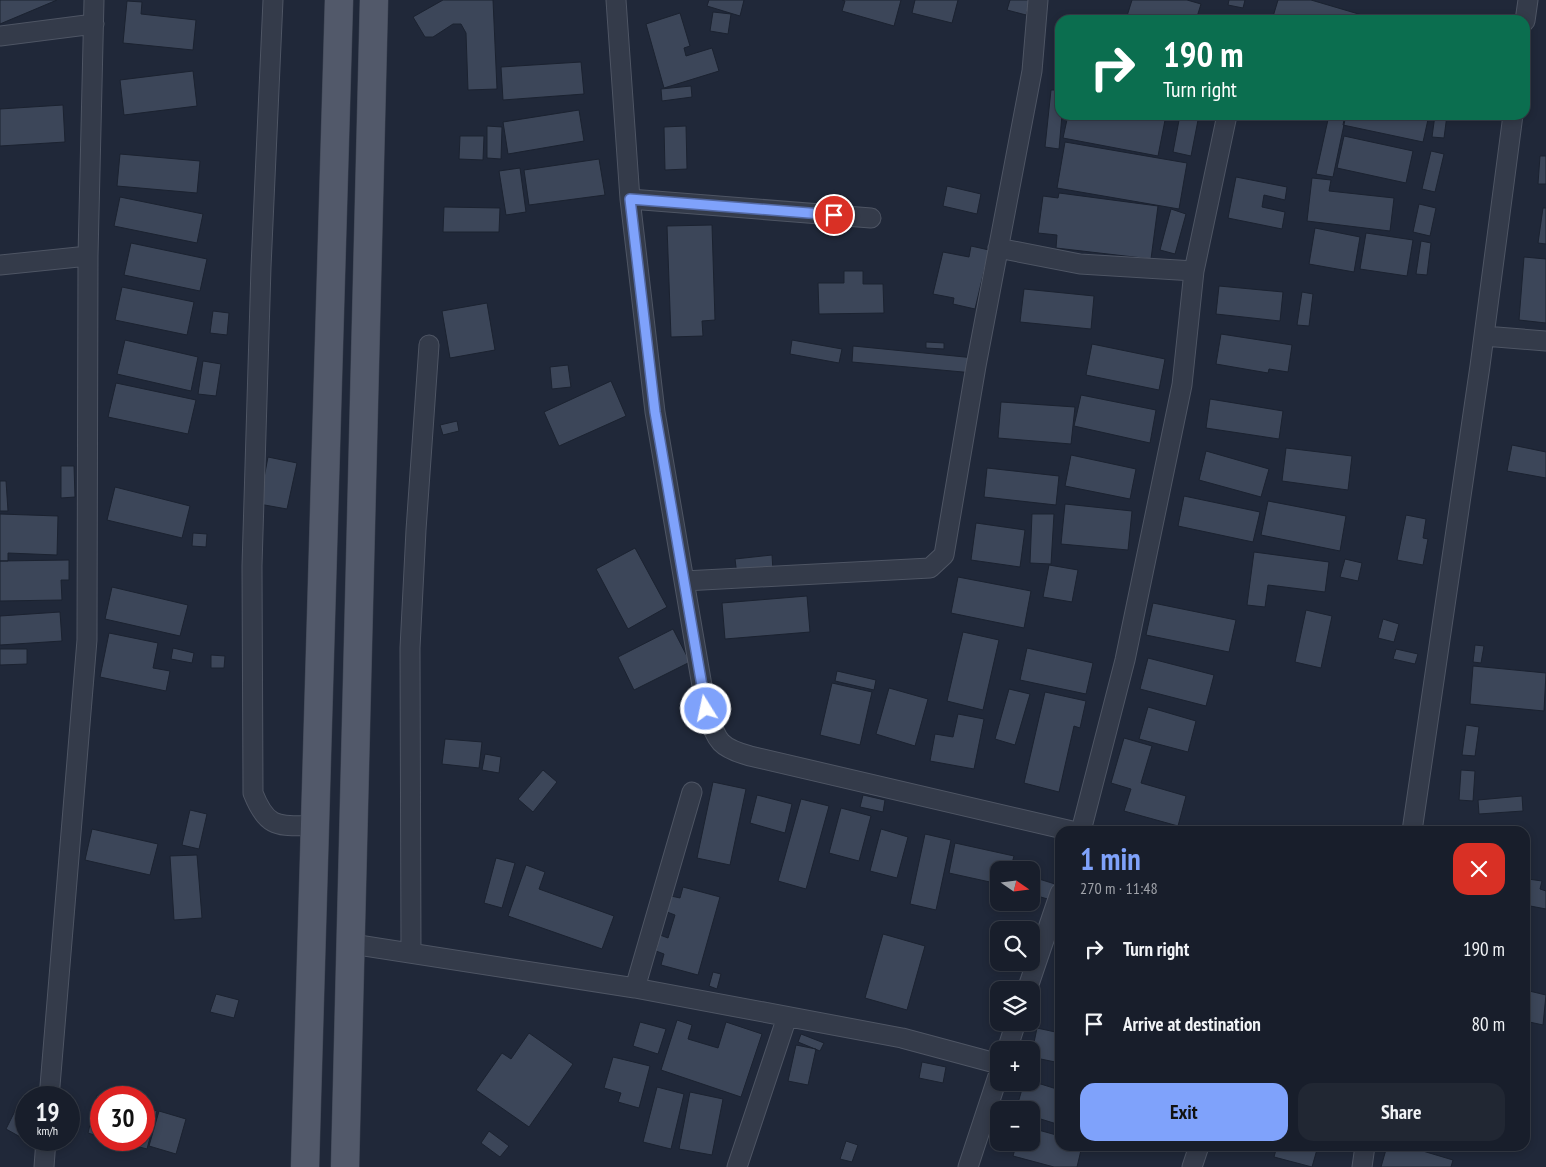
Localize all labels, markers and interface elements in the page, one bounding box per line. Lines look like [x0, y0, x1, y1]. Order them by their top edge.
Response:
text: 190 m [1163, 31, 1244, 77]
icon: right [1080, 35, 1145, 100]
text: Turn right [1163, 75, 1237, 103]
pin [813, 194, 855, 236]
icon: arrive [820, 201, 848, 229]
position arrow [679, 682, 731, 734]
text: 1 min [1080, 839, 1141, 878]
button: close [1453, 843, 1505, 895]
north arrow [990, 861, 1040, 911]
map controls [990, 861, 1040, 1151]
text: 270 m · 11:48 [1080, 878, 1158, 898]
button: search [990, 921, 1040, 971]
icon: right [1080, 935, 1108, 963]
text: Turn right [1123, 937, 1189, 961]
text: 190 m [1463, 937, 1505, 961]
button: layers [990, 981, 1040, 1031]
icon: arrive [1080, 1010, 1108, 1038]
text: Arrive at destination [1123, 1012, 1261, 1036]
text: 80 m [1472, 1012, 1505, 1036]
button: + [990, 1041, 1040, 1091]
button: Exit [1080, 1083, 1288, 1141]
button: Share [1298, 1083, 1505, 1141]
speed limit sign: 30 [90, 1086, 155, 1151]
text: 19 [36, 1096, 59, 1128]
button: − [990, 1101, 1040, 1151]
text: km/h [37, 1123, 58, 1138]

